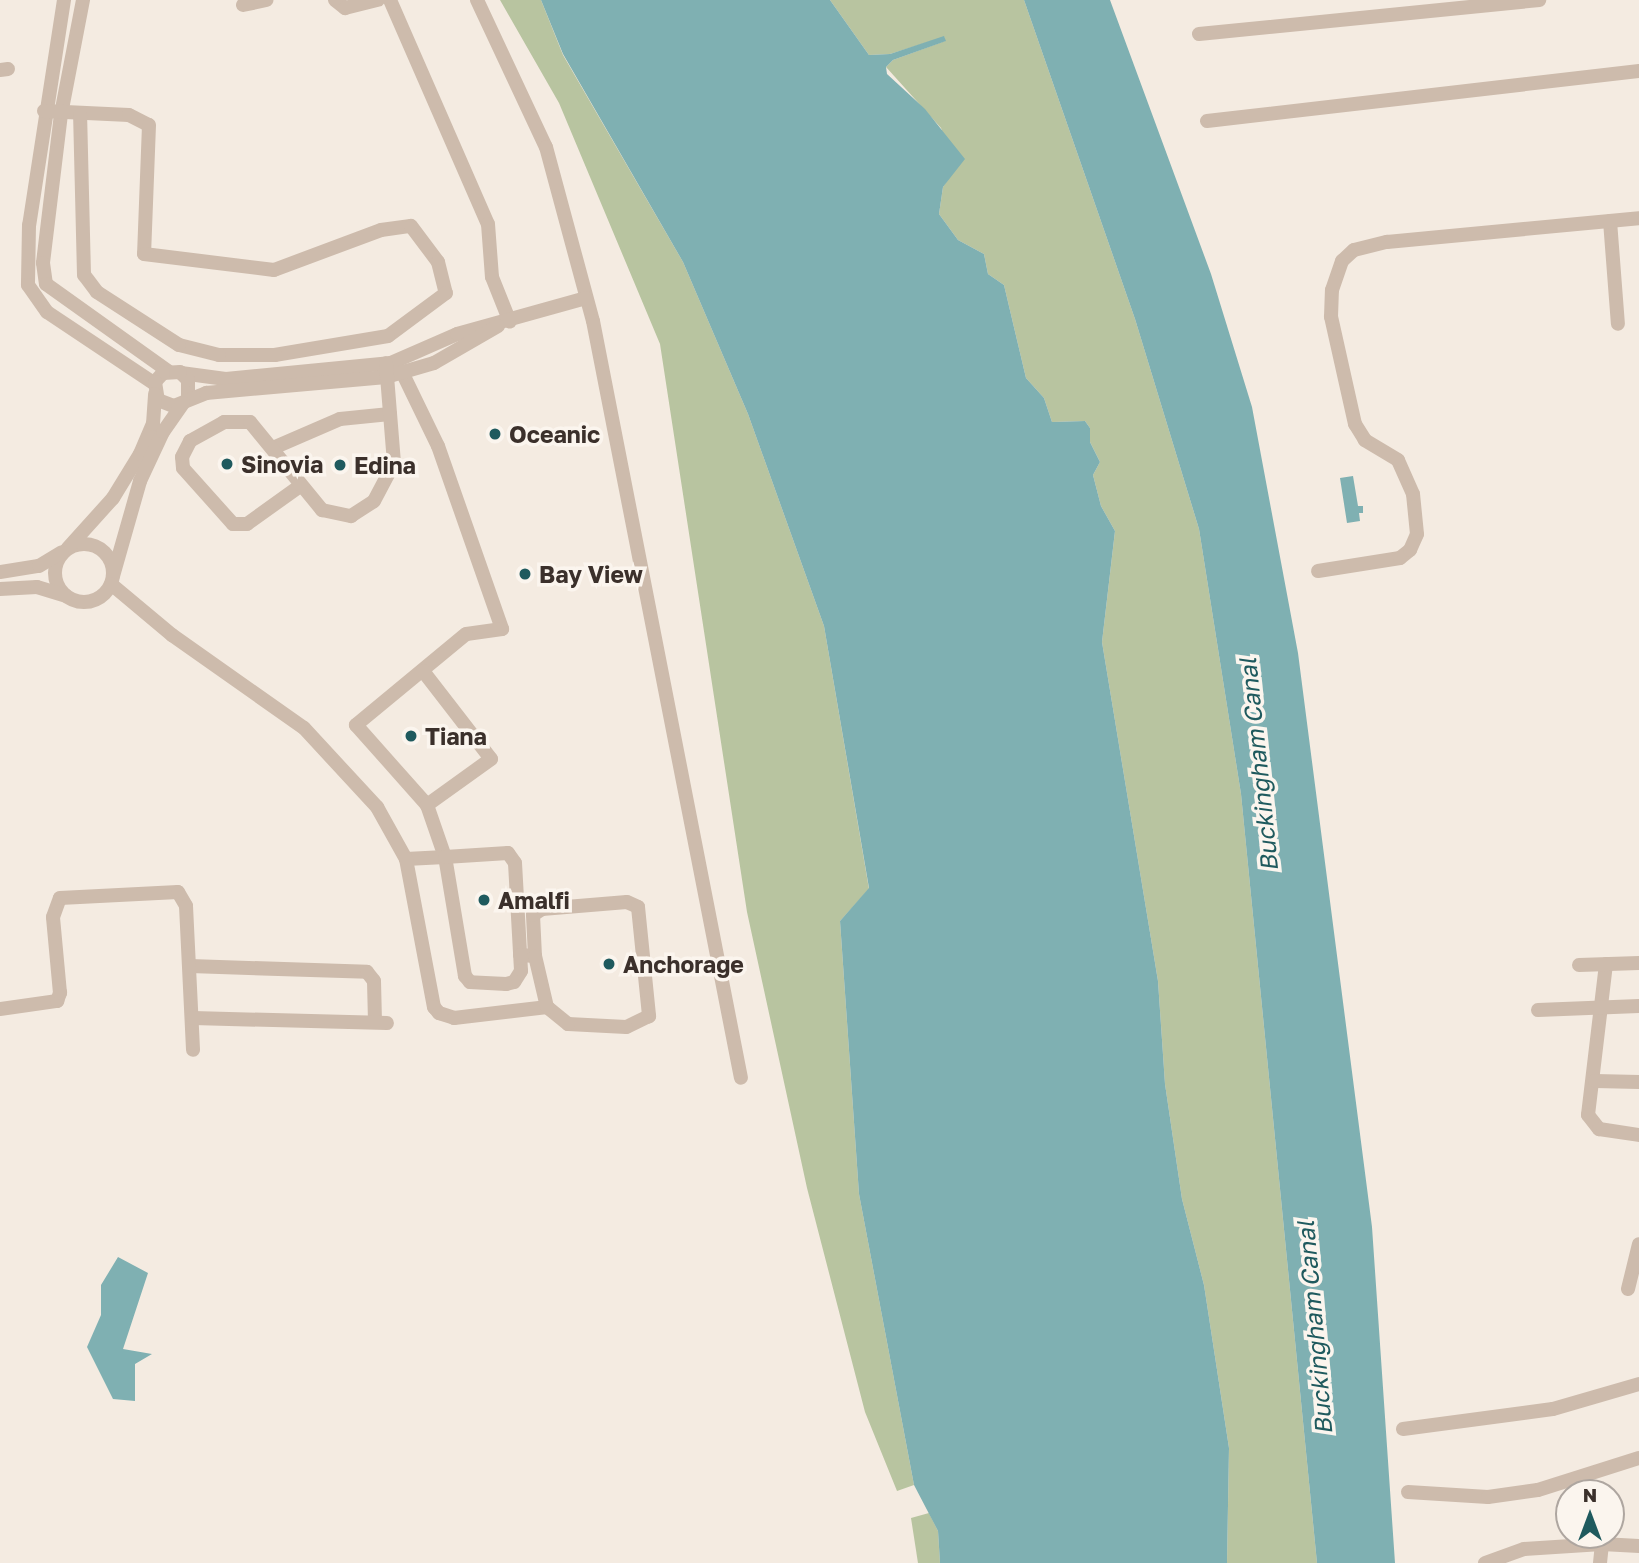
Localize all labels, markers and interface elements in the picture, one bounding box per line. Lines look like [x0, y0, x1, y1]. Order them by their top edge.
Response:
place label: Oceanic [509, 420, 600, 448]
marker: Oceanic [487, 426, 503, 442]
place label: Sinovia [241, 450, 323, 478]
place label: Edina [354, 451, 416, 479]
marker: Sinovia [219, 456, 235, 472]
marker: Edina [332, 457, 348, 473]
place label: Bay View [539, 560, 643, 588]
marker: Bay View [517, 566, 533, 582]
water label: Buckingham Canal [1232, 657, 1284, 873]
place label: Tiana [425, 722, 487, 750]
marker: Tiana [403, 728, 419, 744]
place label: Amalfi [498, 886, 570, 914]
marker: Amalfi [476, 892, 492, 908]
place label: Anchorage [623, 950, 744, 978]
marker: Anchorage [601, 956, 617, 972]
water label: Buckingham Canal [1290, 1220, 1338, 1436]
north arrow [1555, 1479, 1625, 1549]
text: N [1583, 1483, 1597, 1506]

